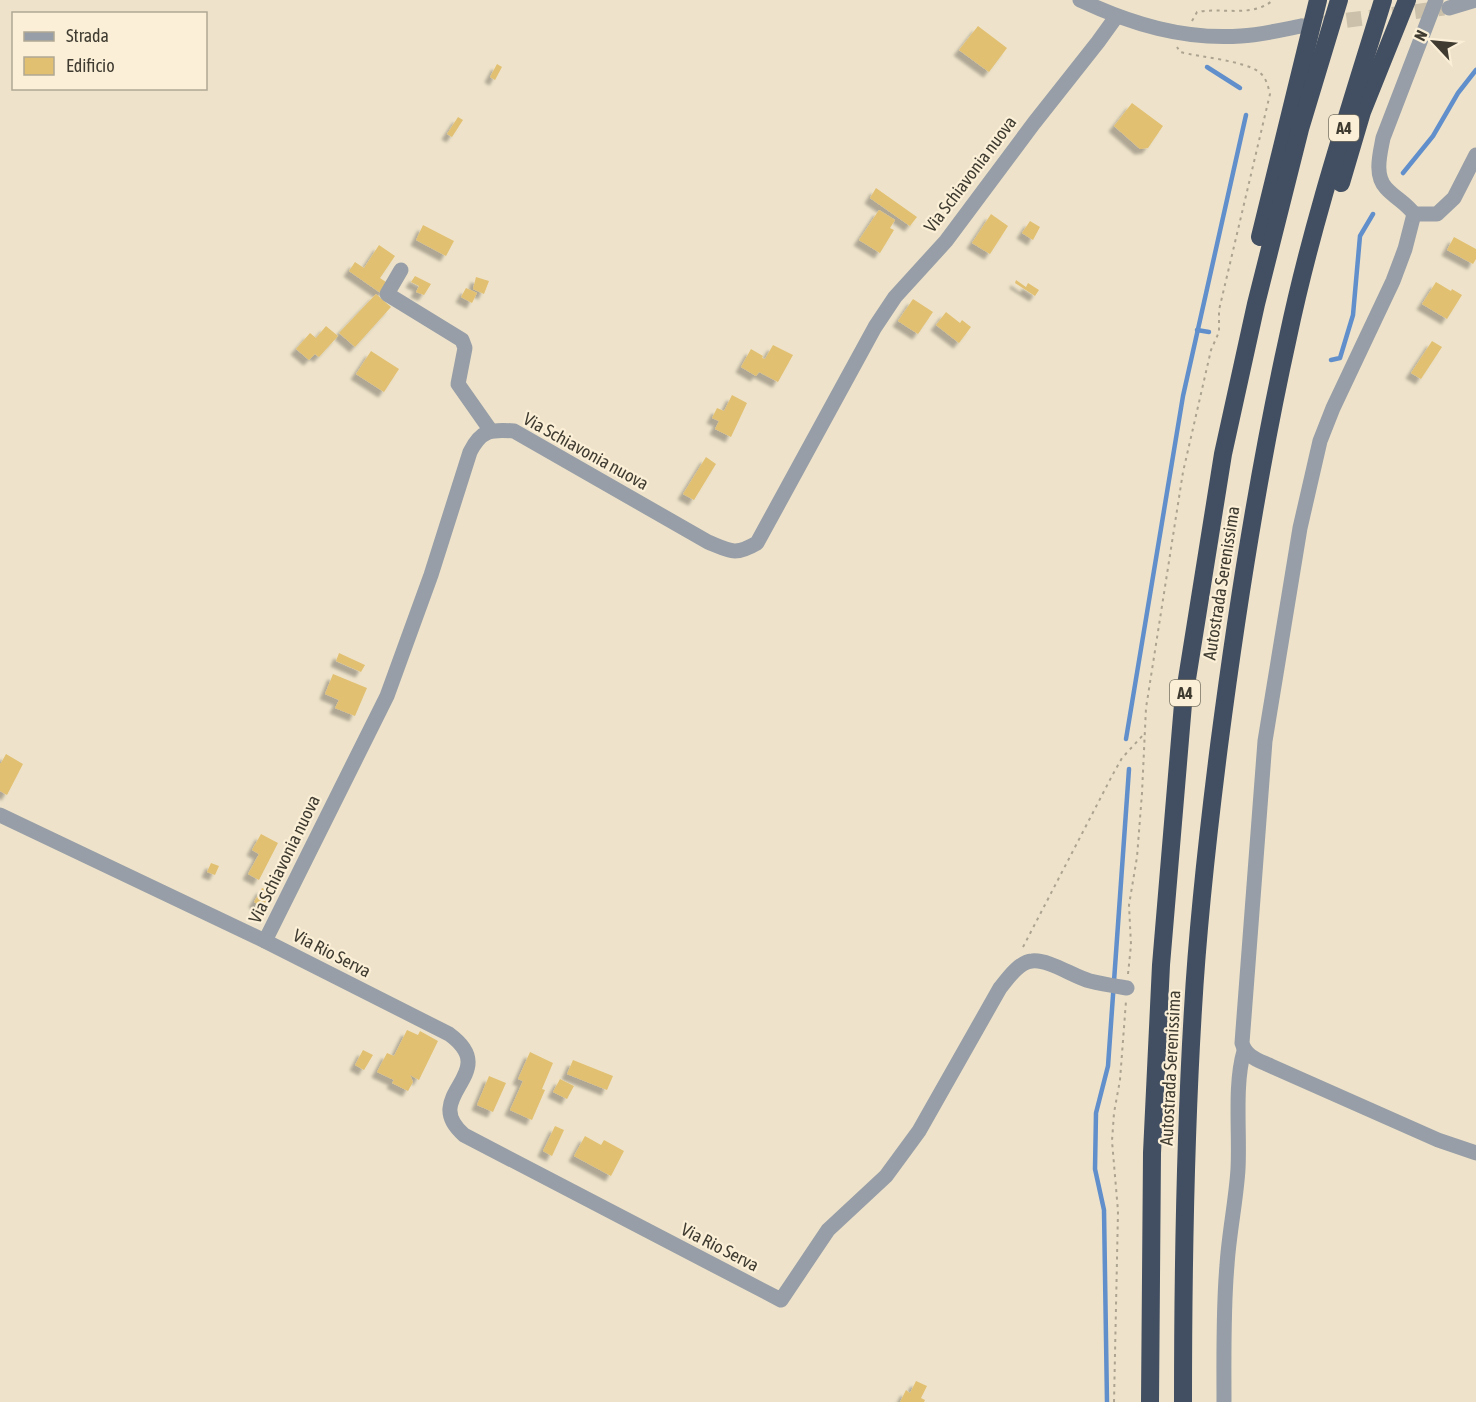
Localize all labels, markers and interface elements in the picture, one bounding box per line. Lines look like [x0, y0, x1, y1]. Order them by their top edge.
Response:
legend [12, 12, 207, 90]
north arrow [1404, 12, 1464, 72]
text: Strada [66, 25, 109, 46]
text: N [1410, 27, 1431, 44]
text: Edificio [66, 55, 115, 76]
street label: Via Schiavonia nuova [919, 112, 1021, 236]
road number: A4 [1329, 115, 1359, 141]
street label: Via Schiavonia nuova [520, 408, 652, 494]
street label: Autostrada Serenissima [1198, 505, 1244, 661]
road number: A4 [1170, 680, 1200, 706]
street label: Via Schiavonia nuova [244, 791, 324, 927]
street label: Via Rio Serva [290, 924, 374, 982]
street label: Autostrada Serenissima [1155, 990, 1185, 1146]
street label: Via Rio Serva [678, 1218, 762, 1276]

